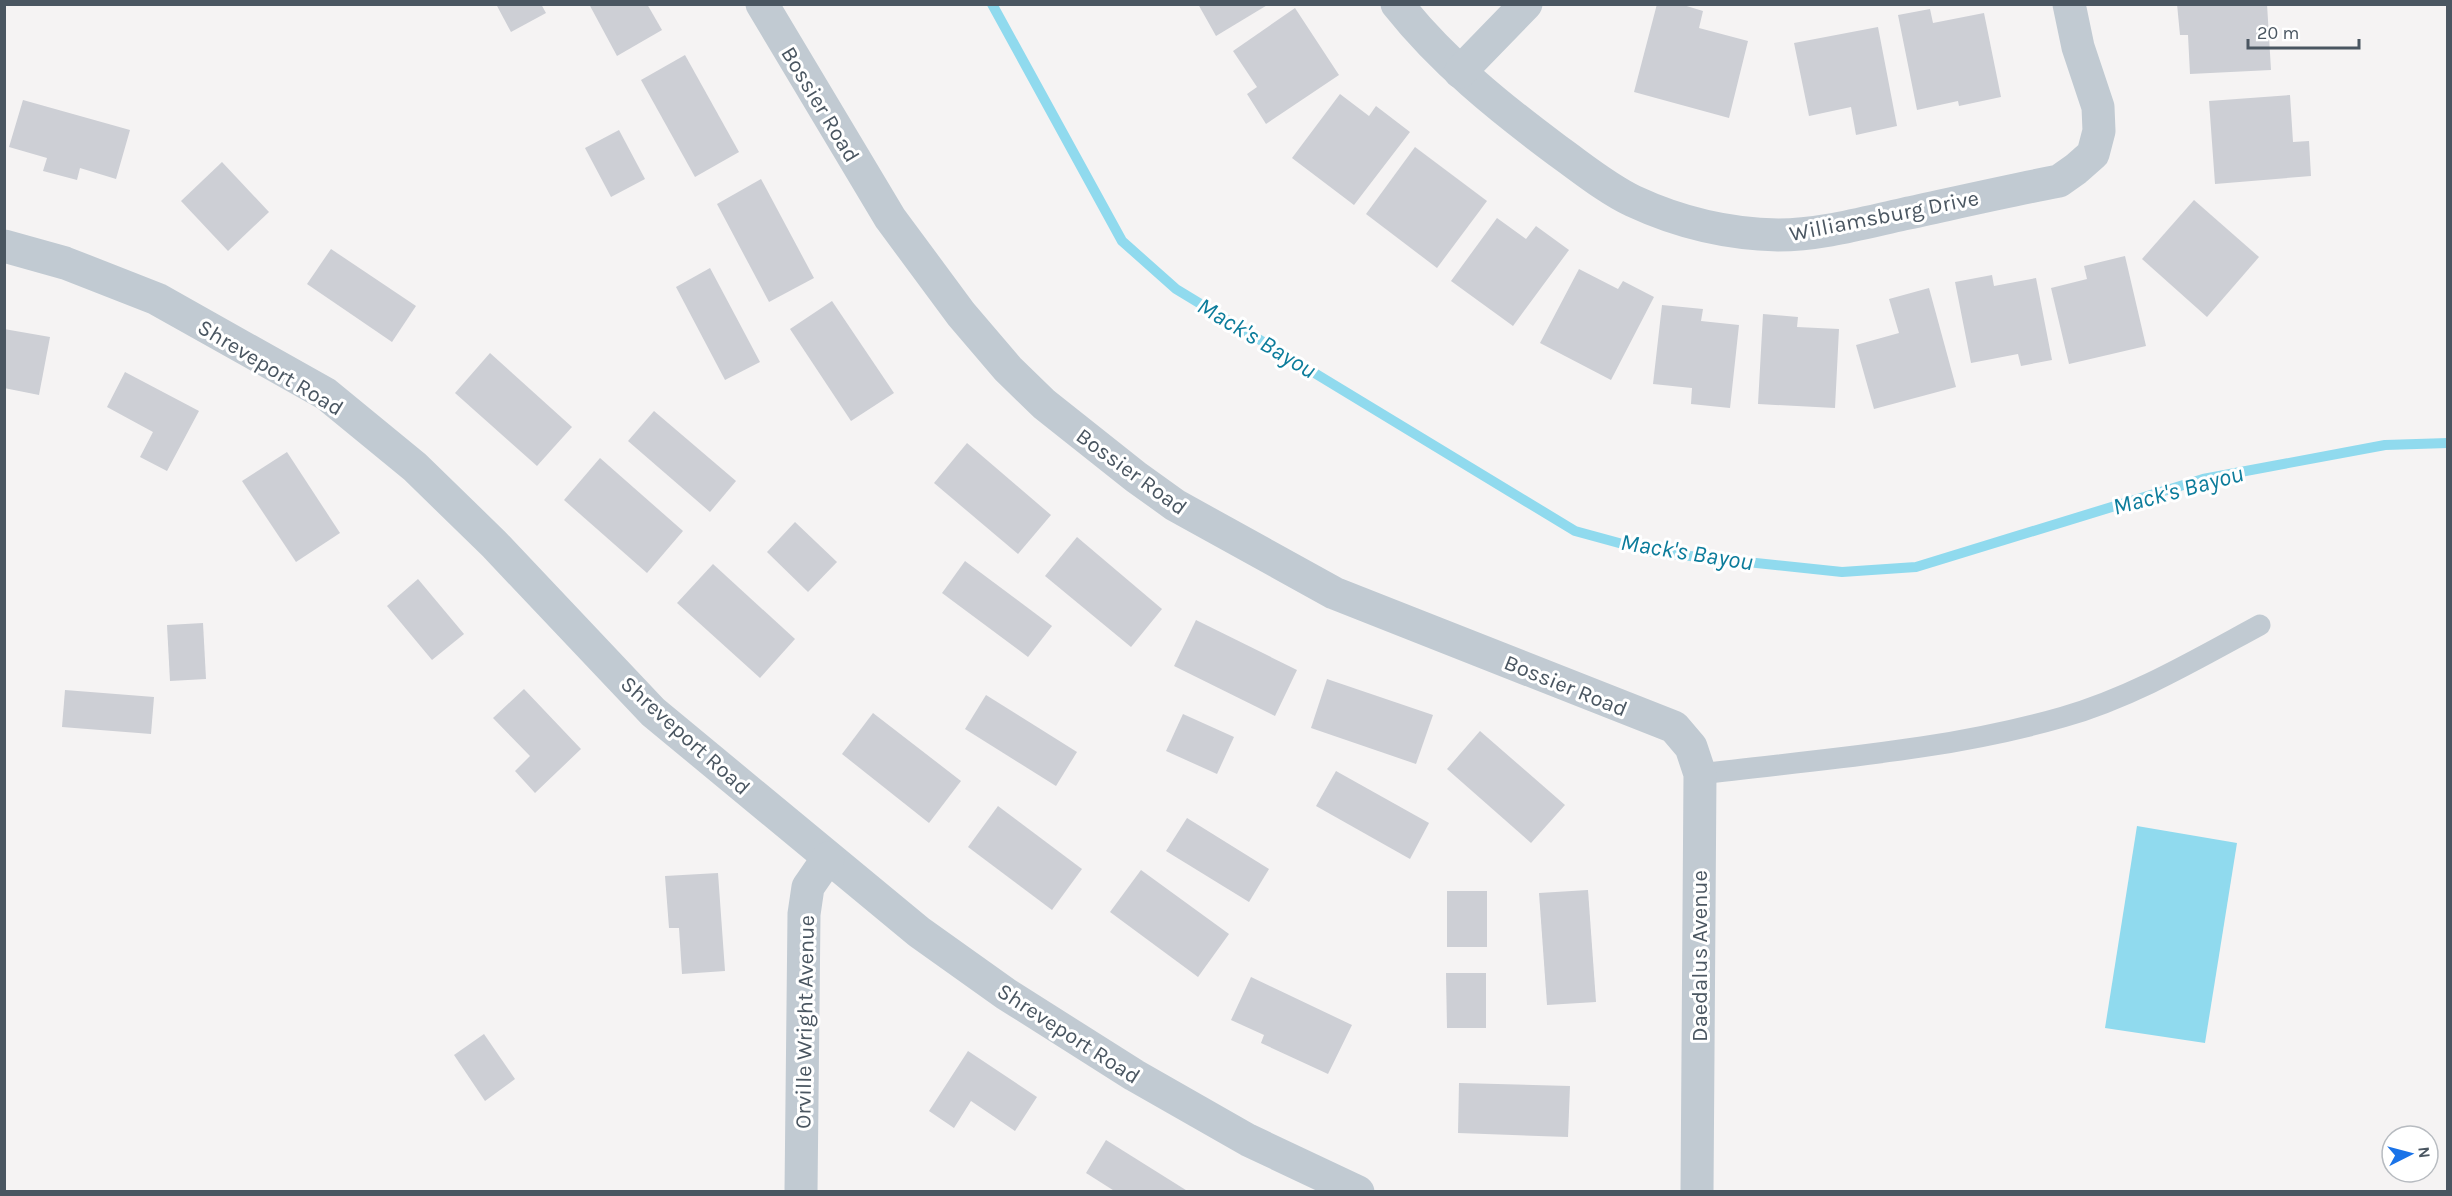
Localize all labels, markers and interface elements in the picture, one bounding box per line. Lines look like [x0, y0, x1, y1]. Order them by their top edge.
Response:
scale bar [2248, 12, 2359, 50]
text: 20 m [2257, 22, 2299, 44]
street label: Bossier Road [775, 42, 865, 167]
street label: Williamsburg Drive [1787, 185, 1981, 247]
water label: Mack's Bayou [1192, 291, 1322, 385]
street label: Shreveport Road [193, 314, 348, 422]
street label: Bossier Road [1071, 423, 1192, 521]
water label: Mack's Bayou [2110, 459, 2246, 521]
water label: Mack's Bayou [1619, 528, 1755, 576]
street label: Bossier Road [1500, 649, 1631, 722]
street label: Shreveport Road [615, 671, 755, 801]
street label: Daedalus Avenue [1687, 870, 1713, 1042]
street label: Orville Wright Avenue [790, 915, 820, 1129]
street label: Shreveport Road [992, 978, 1145, 1090]
north arrow [2380, 1124, 2440, 1184]
text: N [2414, 1146, 2434, 1159]

